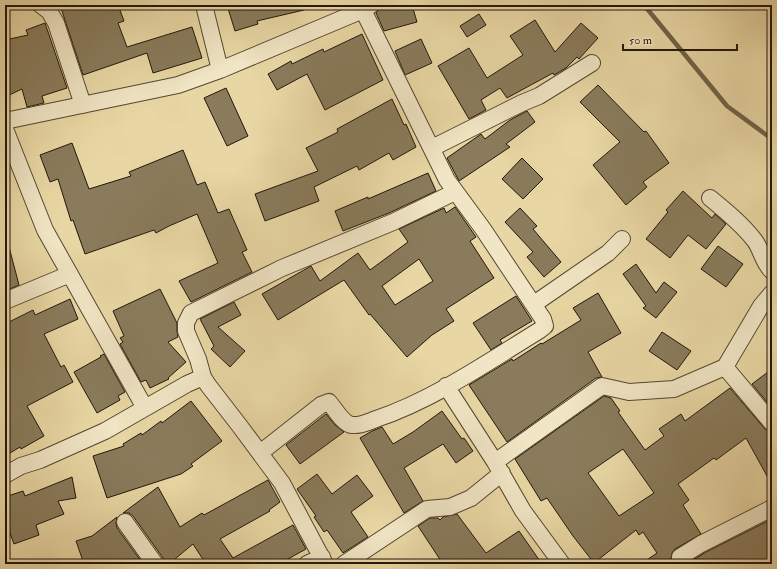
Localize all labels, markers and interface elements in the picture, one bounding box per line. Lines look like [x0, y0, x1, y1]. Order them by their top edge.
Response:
scale bar [623, 26, 737, 52]
text: 50 m [629, 33, 653, 48]

